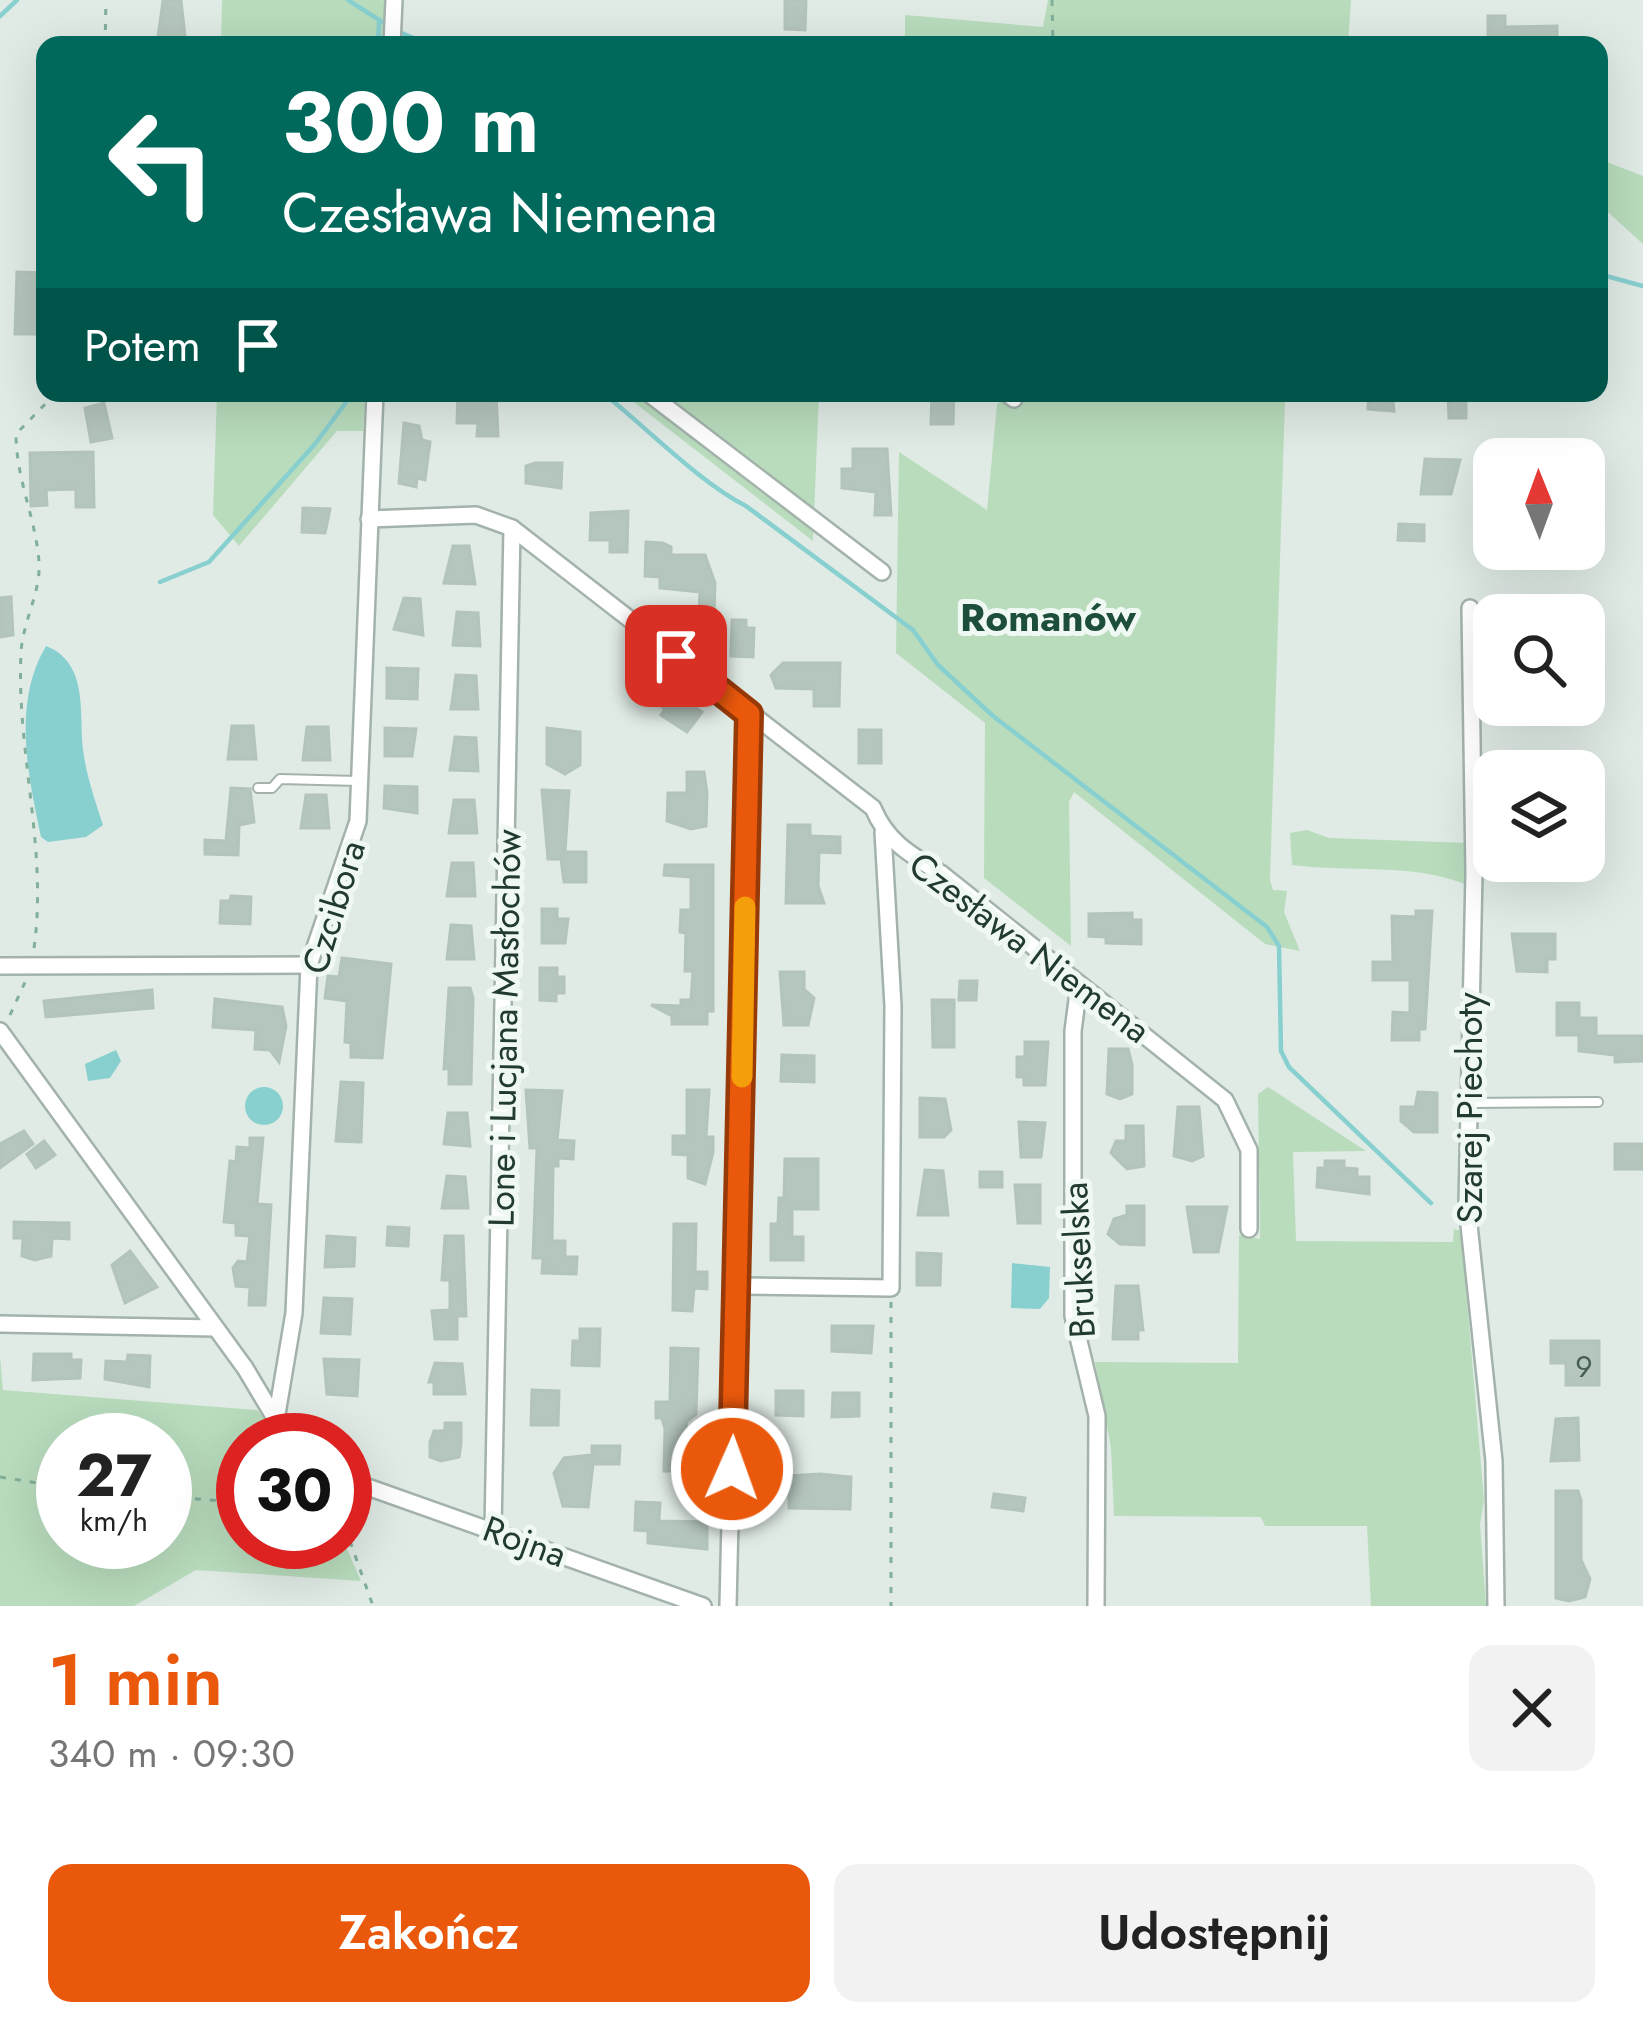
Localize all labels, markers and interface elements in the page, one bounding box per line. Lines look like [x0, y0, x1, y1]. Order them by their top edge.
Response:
text: 300 m [282, 62, 539, 184]
icon: left [84, 84, 240, 240]
text: Czesława Niemena [282, 174, 718, 252]
icon: arrive [225, 312, 291, 378]
text: Potem [84, 313, 201, 378]
north arrow [1473, 438, 1605, 570]
map controls [1473, 438, 1605, 882]
district label: Romanów [960, 589, 1136, 646]
button: search [1473, 594, 1605, 726]
pin [625, 605, 727, 707]
icon: arrive [643, 623, 709, 689]
button: layers [1473, 750, 1605, 882]
street label: Lone i Lucjana Masłochów [475, 828, 533, 1227]
street label: Czcibora [288, 834, 378, 980]
street label: Czesława Niemena [898, 839, 1162, 1055]
street label: Szarej Piechoty [1443, 992, 1495, 1224]
street label: Brukselska [1048, 1181, 1108, 1339]
house number: 9 [1575, 1345, 1593, 1388]
position arrow [669, 1406, 795, 1532]
speed limit sign: 30 [216, 1413, 372, 1569]
text: 27 [76, 1432, 152, 1519]
text: km/h [80, 1499, 148, 1542]
street label: Rojna [476, 1502, 574, 1580]
text: 1 min [48, 1628, 223, 1732]
button: close [1469, 1645, 1595, 1771]
text: 340 m · 09:30 [48, 1725, 295, 1782]
button: Zakończ [48, 1864, 810, 2002]
button: Udostępnij [834, 1864, 1595, 2002]

